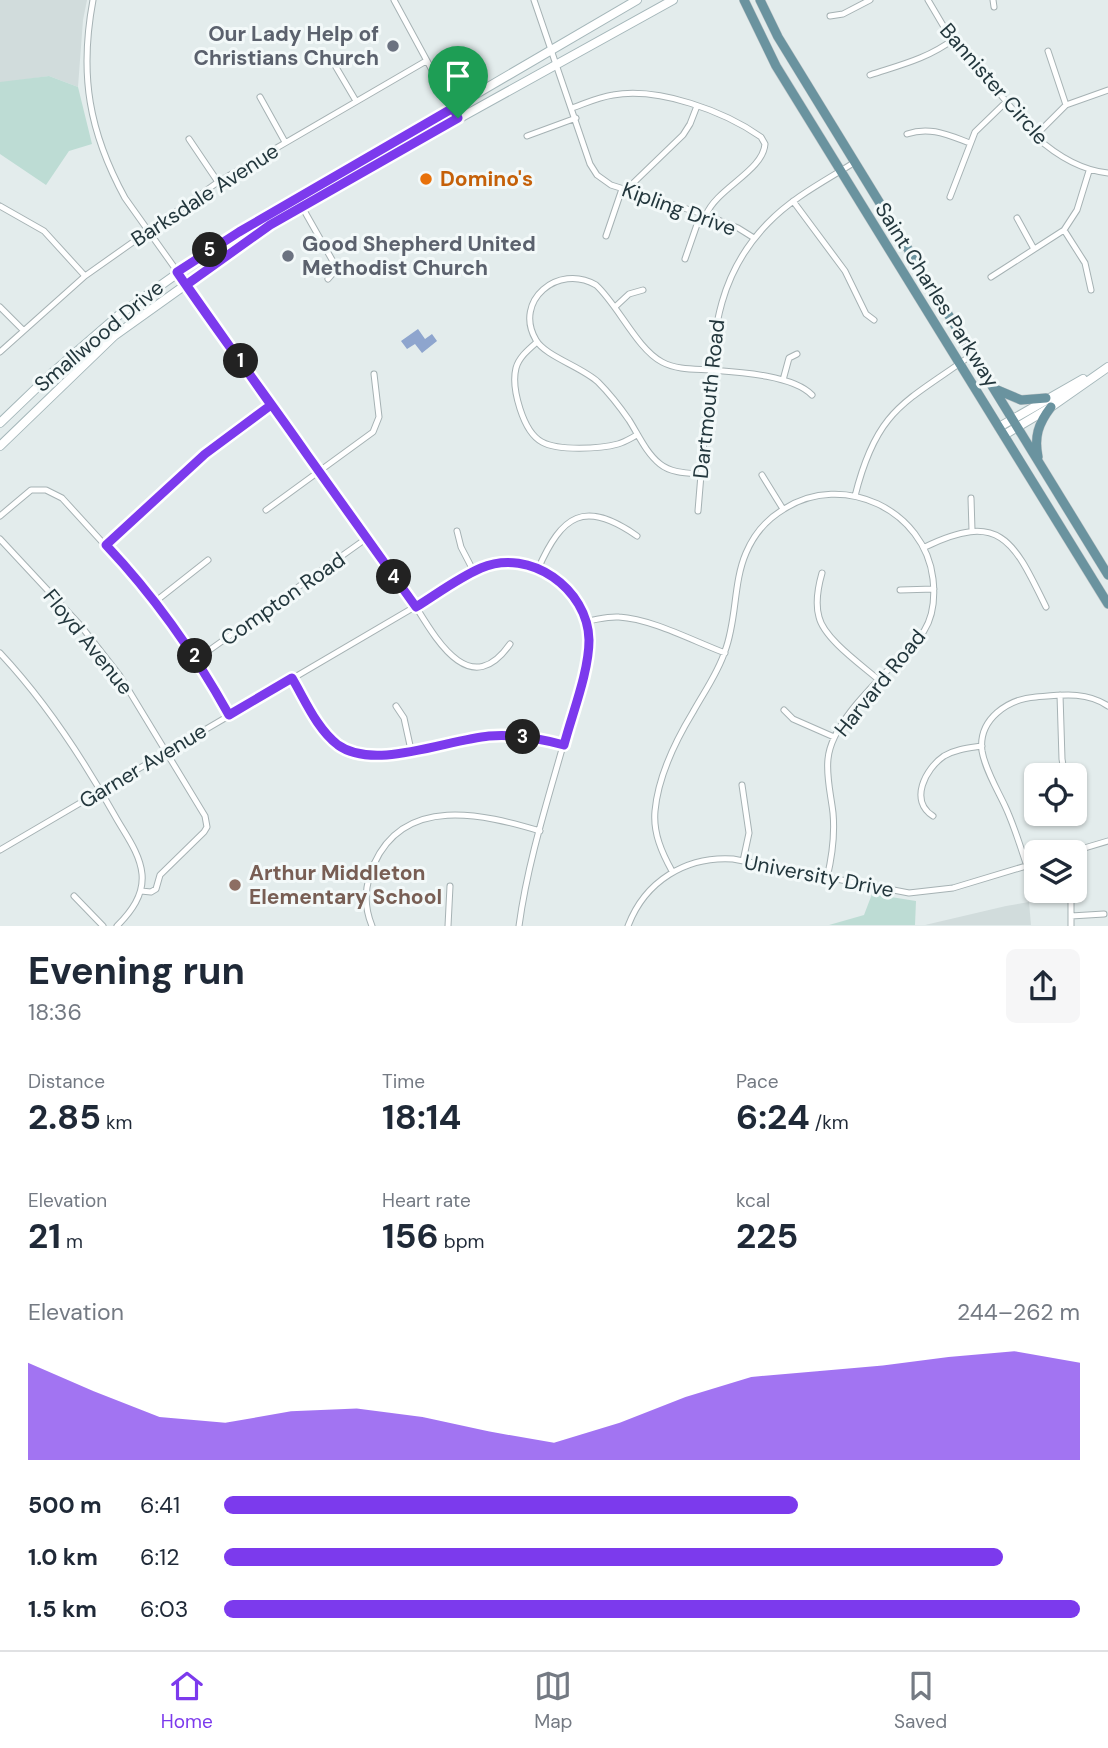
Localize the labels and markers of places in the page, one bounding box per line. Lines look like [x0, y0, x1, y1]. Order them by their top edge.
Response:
place label: Our Lady Help of Christians Church [194, 20, 379, 72]
marker: Our Lady Help of Christians Church [385, 38, 401, 54]
pin [428, 46, 488, 118]
place label: Domino's [440, 165, 533, 193]
marker: Domino's [418, 171, 434, 187]
place label: Good Shepherd United Methodist Church [302, 230, 536, 282]
pin: 5 [192, 232, 228, 268]
marker: Good Shepherd United Methodist Church [280, 248, 296, 264]
pin: 1 [224, 344, 258, 378]
pin: 4 [376, 560, 412, 594]
pin: 2 [178, 638, 212, 674]
pin: 3 [505, 720, 540, 754]
place label: Arthur Middleton Elementary School [249, 859, 442, 911]
marker: Arthur Middleton Elementary School [227, 877, 243, 893]

